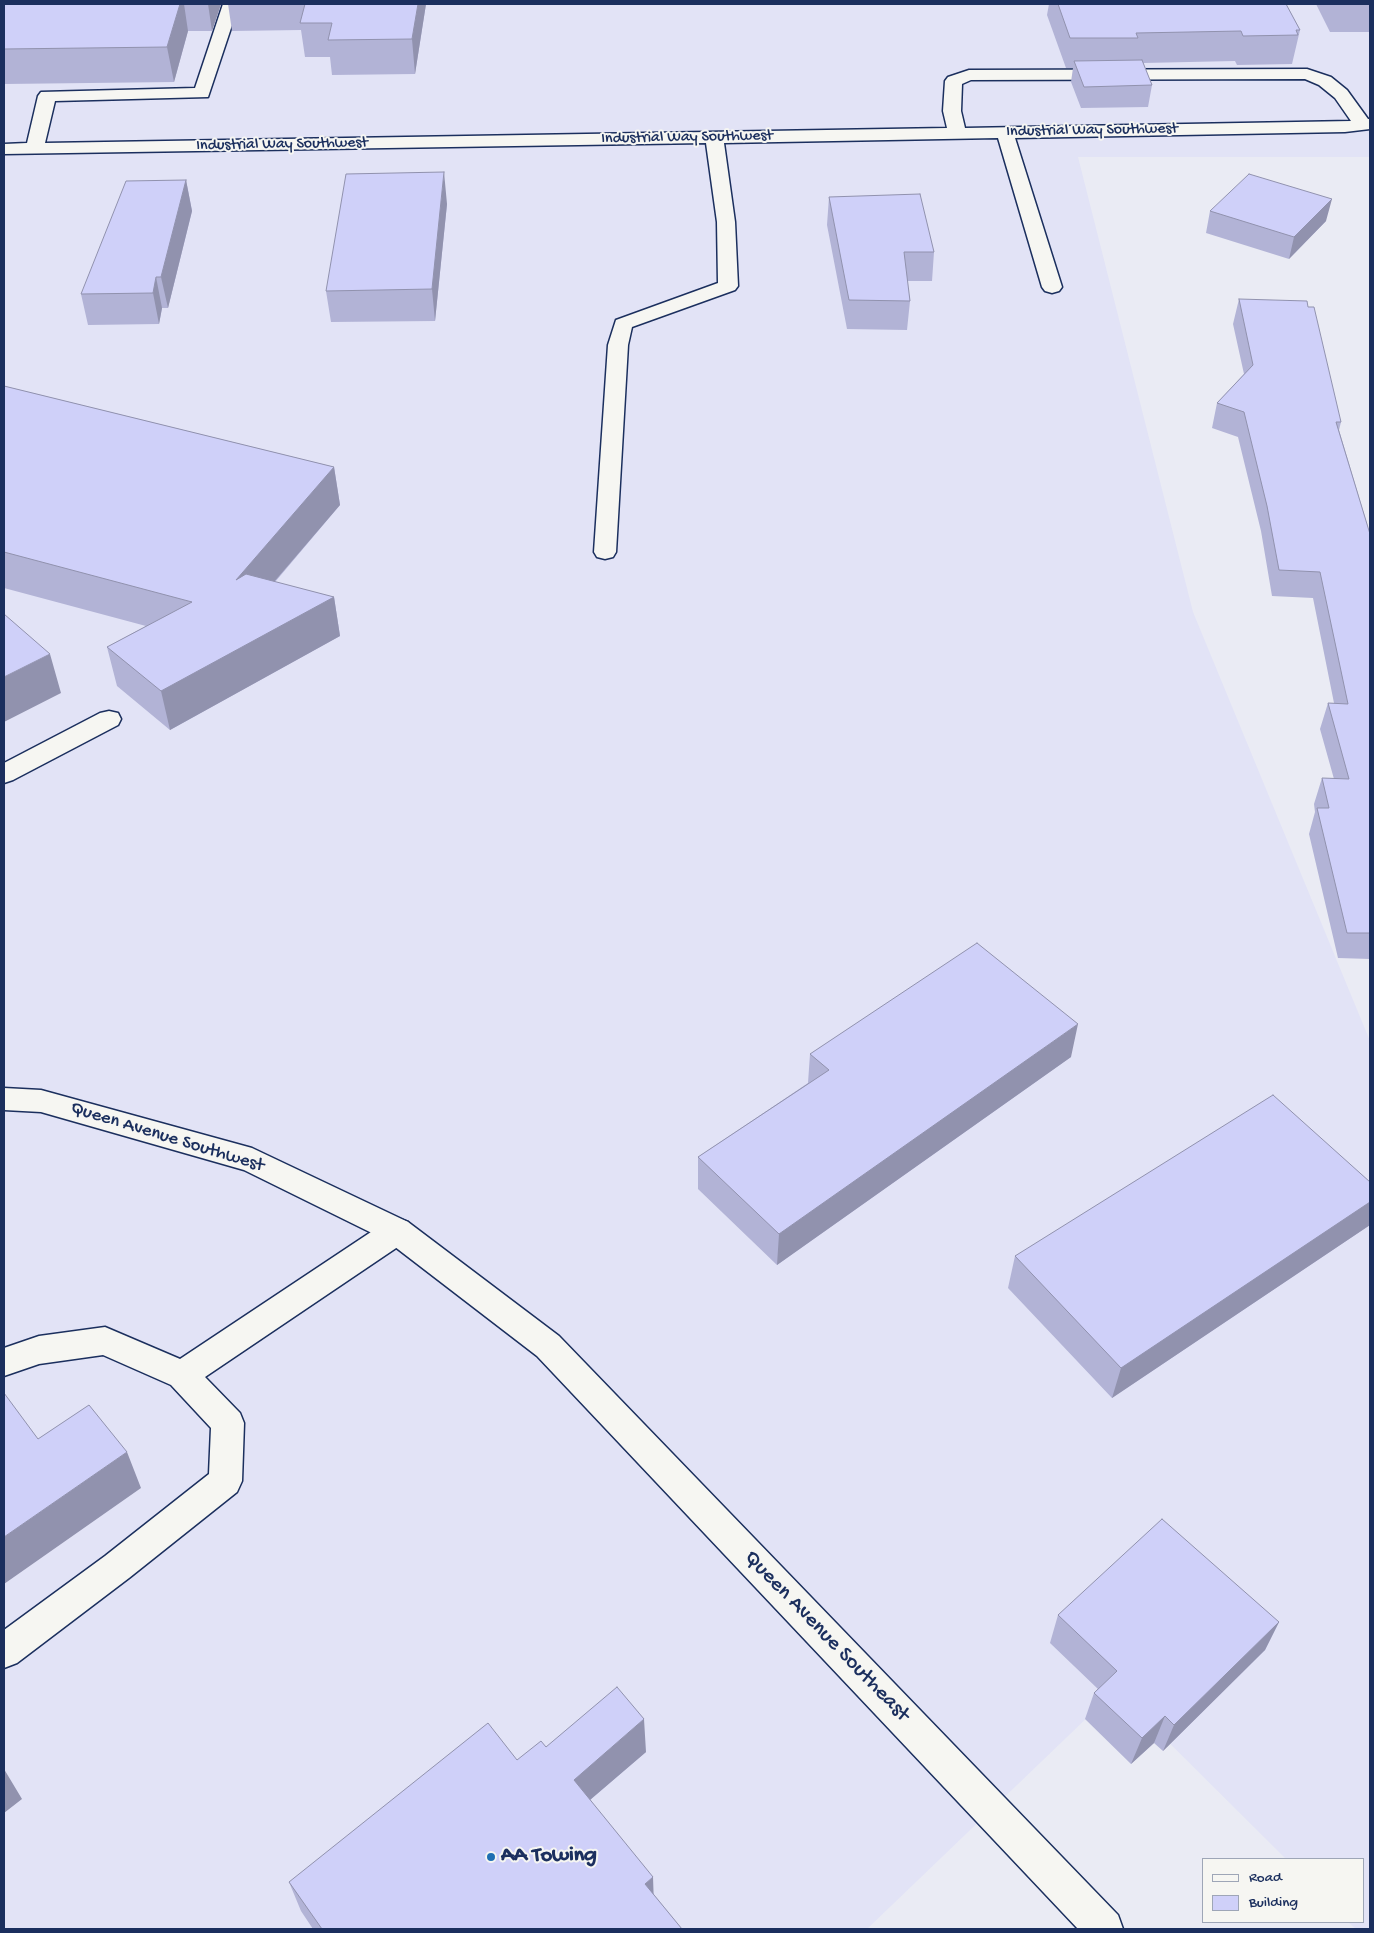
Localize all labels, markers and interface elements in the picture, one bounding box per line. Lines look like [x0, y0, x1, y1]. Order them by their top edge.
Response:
street label: Industrial Way Southwest [1006, 120, 1178, 142]
street label: Industrial Way Southwest [601, 127, 773, 149]
street label: Industrial Way Southwest [196, 134, 368, 156]
street label: Queen Avenue Southwest [67, 1098, 267, 1178]
street label: Queen Avenue Southeast [737, 1546, 915, 1728]
place label: AA Towing [501, 1844, 597, 1870]
marker: AA Towing [485, 1851, 497, 1863]
legend [1202, 1858, 1364, 1923]
text: Road [1249, 1869, 1282, 1887]
text: Building [1249, 1894, 1298, 1912]

